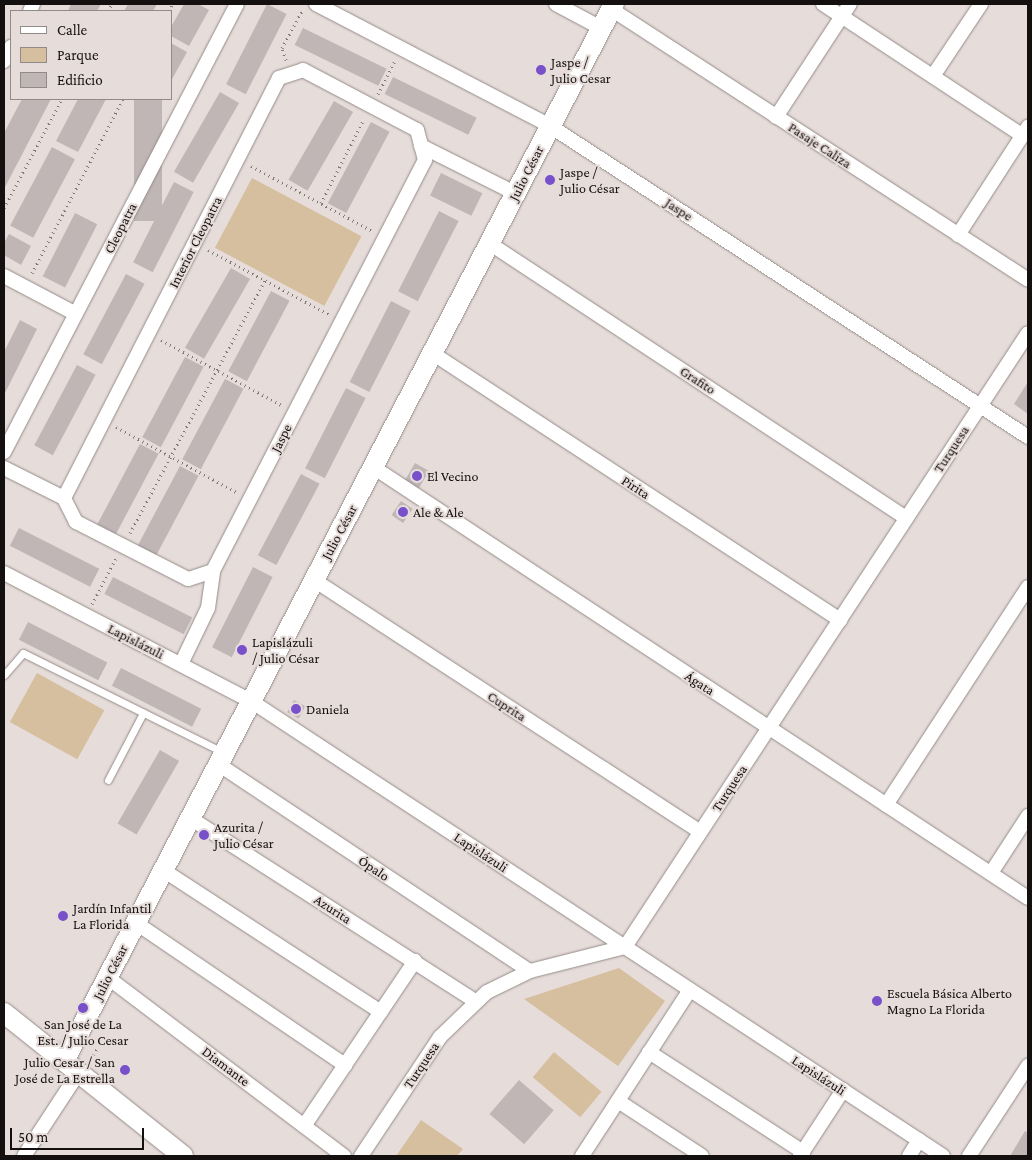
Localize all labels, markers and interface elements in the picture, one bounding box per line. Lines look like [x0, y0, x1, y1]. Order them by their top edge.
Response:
legend [10, 10, 172, 100]
text: Calle [57, 22, 87, 38]
text: Parque [57, 47, 98, 63]
place label: Jaspe / Julio Cesar [551, 54, 611, 86]
marker: Jaspe / Julio Cesar [535, 64, 547, 76]
text: Edificio [57, 72, 103, 88]
street label: Pasaje Caliza [785, 118, 855, 172]
street label: Julio César [505, 143, 547, 203]
place label: Jaspe / Julio César [560, 164, 620, 196]
marker: Jaspe / Julio César [544, 174, 556, 186]
street label: Interior Cleopatra [165, 193, 225, 291]
street label: Jaspe [662, 194, 696, 224]
street label: Cleopatra [100, 200, 140, 256]
street label: Grafito [677, 362, 719, 398]
street label: Jaspe [267, 421, 295, 455]
street label: Turquesa [930, 422, 972, 476]
place label: El Vecino [427, 468, 478, 484]
marker: El Vecino [411, 470, 423, 482]
street label: Pirita [619, 472, 653, 502]
street label: Julio César [318, 502, 360, 562]
place label: Ale & Ale [413, 504, 464, 520]
marker: Ale & Ale [397, 506, 409, 518]
street label: Lapislázuli [105, 620, 167, 662]
place label: Lapislázuli / Julio César [252, 634, 319, 666]
marker: Lapislázuli / Julio César [236, 644, 248, 656]
street label: Ágata [682, 667, 718, 699]
street label: Cuprita [485, 687, 529, 725]
place label: Daniela [306, 701, 349, 717]
marker: Daniela [290, 703, 302, 715]
street label: Turquesa [708, 761, 750, 815]
place label: Azurita / Julio César [214, 819, 274, 852]
street label: Lapislázuli [451, 828, 511, 876]
marker: Azurita / Julio César [198, 829, 210, 841]
street label: Ópalo [355, 852, 393, 884]
street label: Azurita [311, 891, 355, 927]
place label: Jardín Infantil La Florida [73, 900, 151, 932]
marker: Jardín Infantil La Florida [57, 910, 69, 922]
street label: Julio César [89, 942, 131, 1002]
place label: Escuela Básica Alberto Magno La Florida [887, 985, 1012, 1018]
marker: Escuela Básica Alberto Magno La Florida [871, 995, 883, 1007]
marker: San José de La Est. / Julio Cesar [77, 1002, 89, 1014]
place label: San José de La Est. / Julio Cesar [37, 1016, 129, 1048]
street label: Turquesa [399, 1039, 443, 1091]
street label: Diamante [199, 1043, 253, 1089]
street label: Lapislázuli [789, 1051, 849, 1099]
place label: Julio Cesar / San José de La Estrella [15, 1054, 115, 1086]
marker: Julio Cesar / San José de La Estrella [119, 1064, 131, 1076]
scale bar [12, 1118, 146, 1150]
text: 50 m [18, 1129, 48, 1145]

